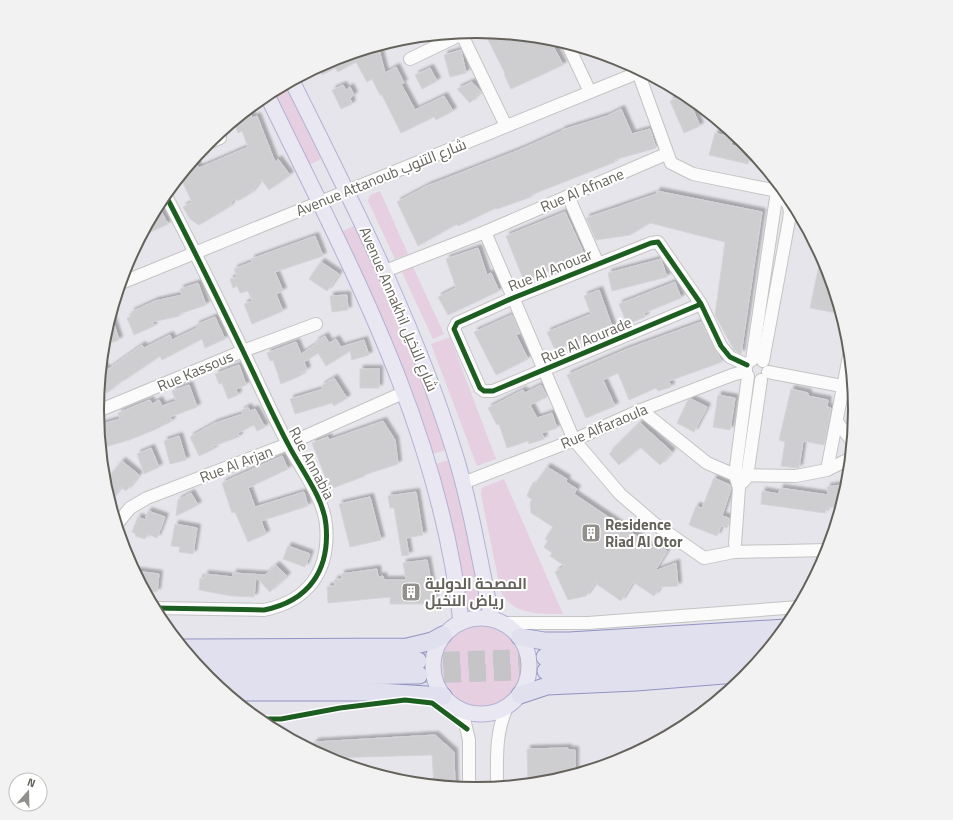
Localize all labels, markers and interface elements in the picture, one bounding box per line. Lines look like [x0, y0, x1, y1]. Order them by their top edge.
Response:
street label: Avenue Attanoub شارع التنوب [292, 132, 470, 222]
street label: Rue Al Afnane [537, 162, 627, 218]
street label: Avenue Annakhil شارع النخيل [354, 223, 444, 395]
street label: Rue Al Anouar [504, 243, 596, 297]
street label: Rue Al Aourade [537, 311, 635, 369]
street label: Rue Kassous [153, 345, 237, 397]
street label: Rue Alfaraoula [557, 397, 652, 455]
street label: Rue Annabia [283, 423, 341, 504]
street label: Rue Al Arjan [196, 440, 276, 488]
place label: Residence Riad Al Otor [605, 513, 683, 553]
building icon: Residence Riad Al Otor [580, 522, 602, 544]
place label: المصحة الدولية رياض النخيل [425, 572, 527, 612]
building icon: المصحة الدولية رياض النخيل [400, 581, 422, 603]
north arrow [8, 772, 48, 812]
text: N [25, 774, 38, 791]

